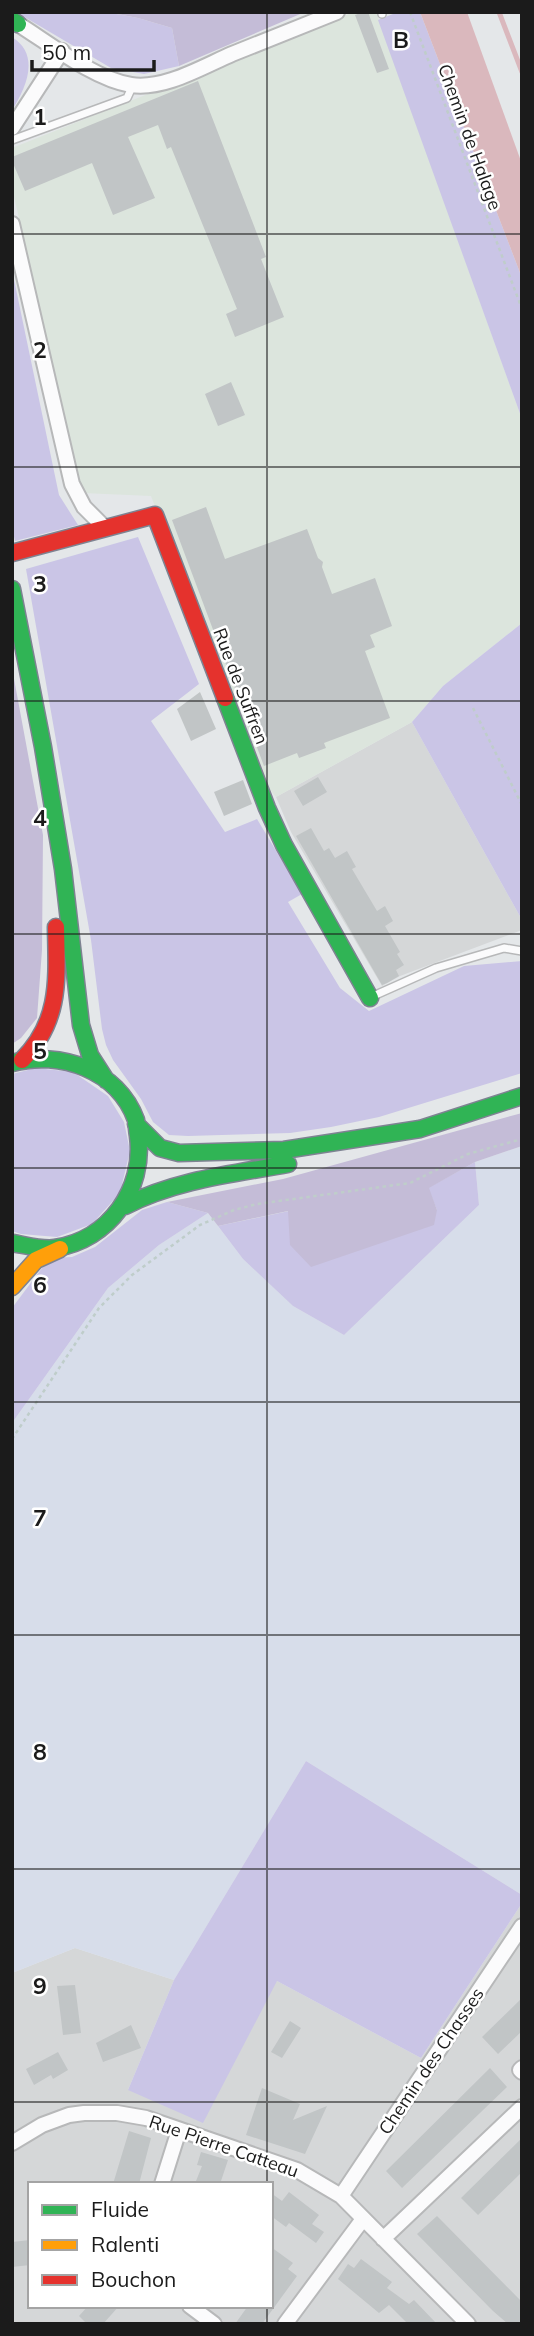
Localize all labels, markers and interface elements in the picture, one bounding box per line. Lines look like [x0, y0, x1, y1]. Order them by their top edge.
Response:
text: B [393, 25, 409, 54]
scale bar [32, 28, 154, 72]
text: 50 m [42, 39, 91, 65]
street label: Chemin de Halage [433, 61, 507, 213]
text: 1 [33, 102, 47, 131]
text: 2 [33, 335, 47, 364]
text: 3 [33, 569, 47, 598]
street label: Rue de Suffren [208, 625, 274, 747]
text: 4 [33, 803, 47, 832]
text: 5 [33, 1036, 47, 1065]
text: 6 [33, 1270, 47, 1299]
text: 7 [33, 1503, 47, 1532]
text: 8 [33, 1737, 47, 1766]
text: 9 [33, 1971, 47, 2000]
street label: Chemin des Chasses [373, 1983, 489, 2139]
street label: Rue Pierre Catteau [146, 2110, 302, 2182]
legend [28, 2182, 273, 2308]
text: Fluide [91, 2196, 149, 2222]
text: Ralenti [91, 2231, 159, 2257]
text: Bouchon [91, 2266, 176, 2292]

